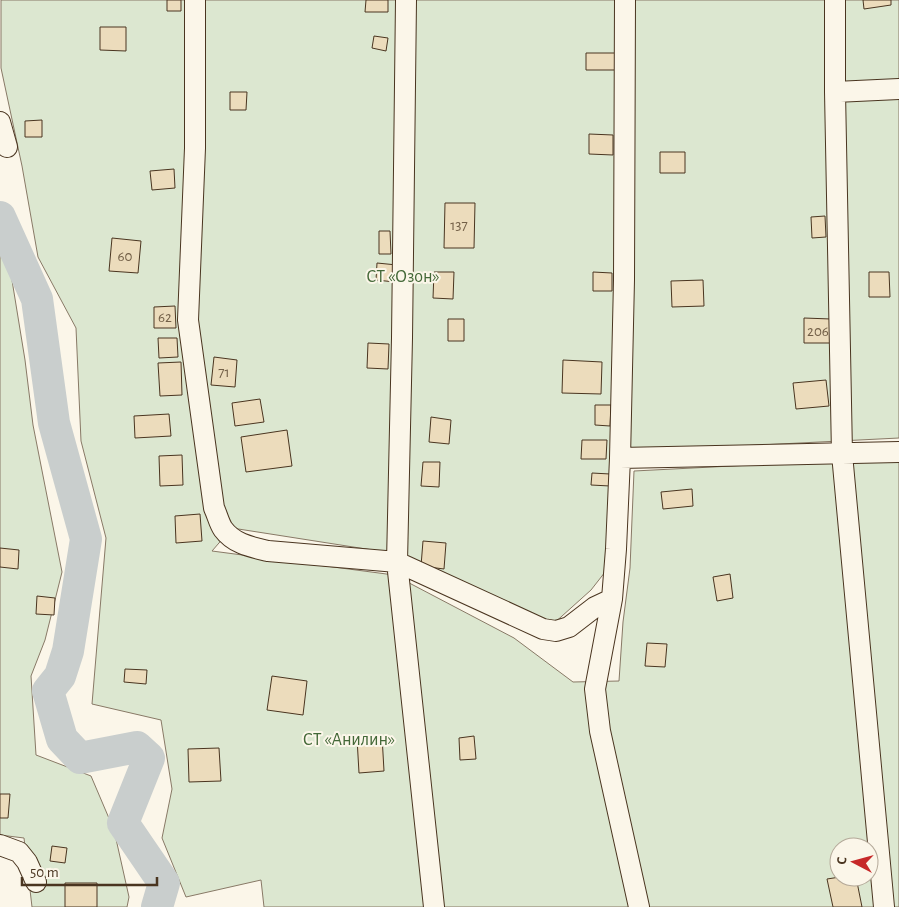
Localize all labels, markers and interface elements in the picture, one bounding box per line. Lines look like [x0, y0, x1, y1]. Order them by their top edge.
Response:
house number: 137 [450, 218, 468, 233]
house number: 60 [118, 249, 133, 264]
park label: СТ «Озон» [366, 268, 440, 286]
house number: 62 [158, 310, 172, 325]
house number: 206 [807, 324, 829, 339]
house number: 71 [218, 365, 230, 380]
park label: СТ «Анилин» [303, 731, 395, 749]
north arrow [829, 837, 879, 887]
scale bar [22, 854, 158, 886]
text: С [835, 856, 849, 865]
text: 50 m [30, 865, 59, 880]

